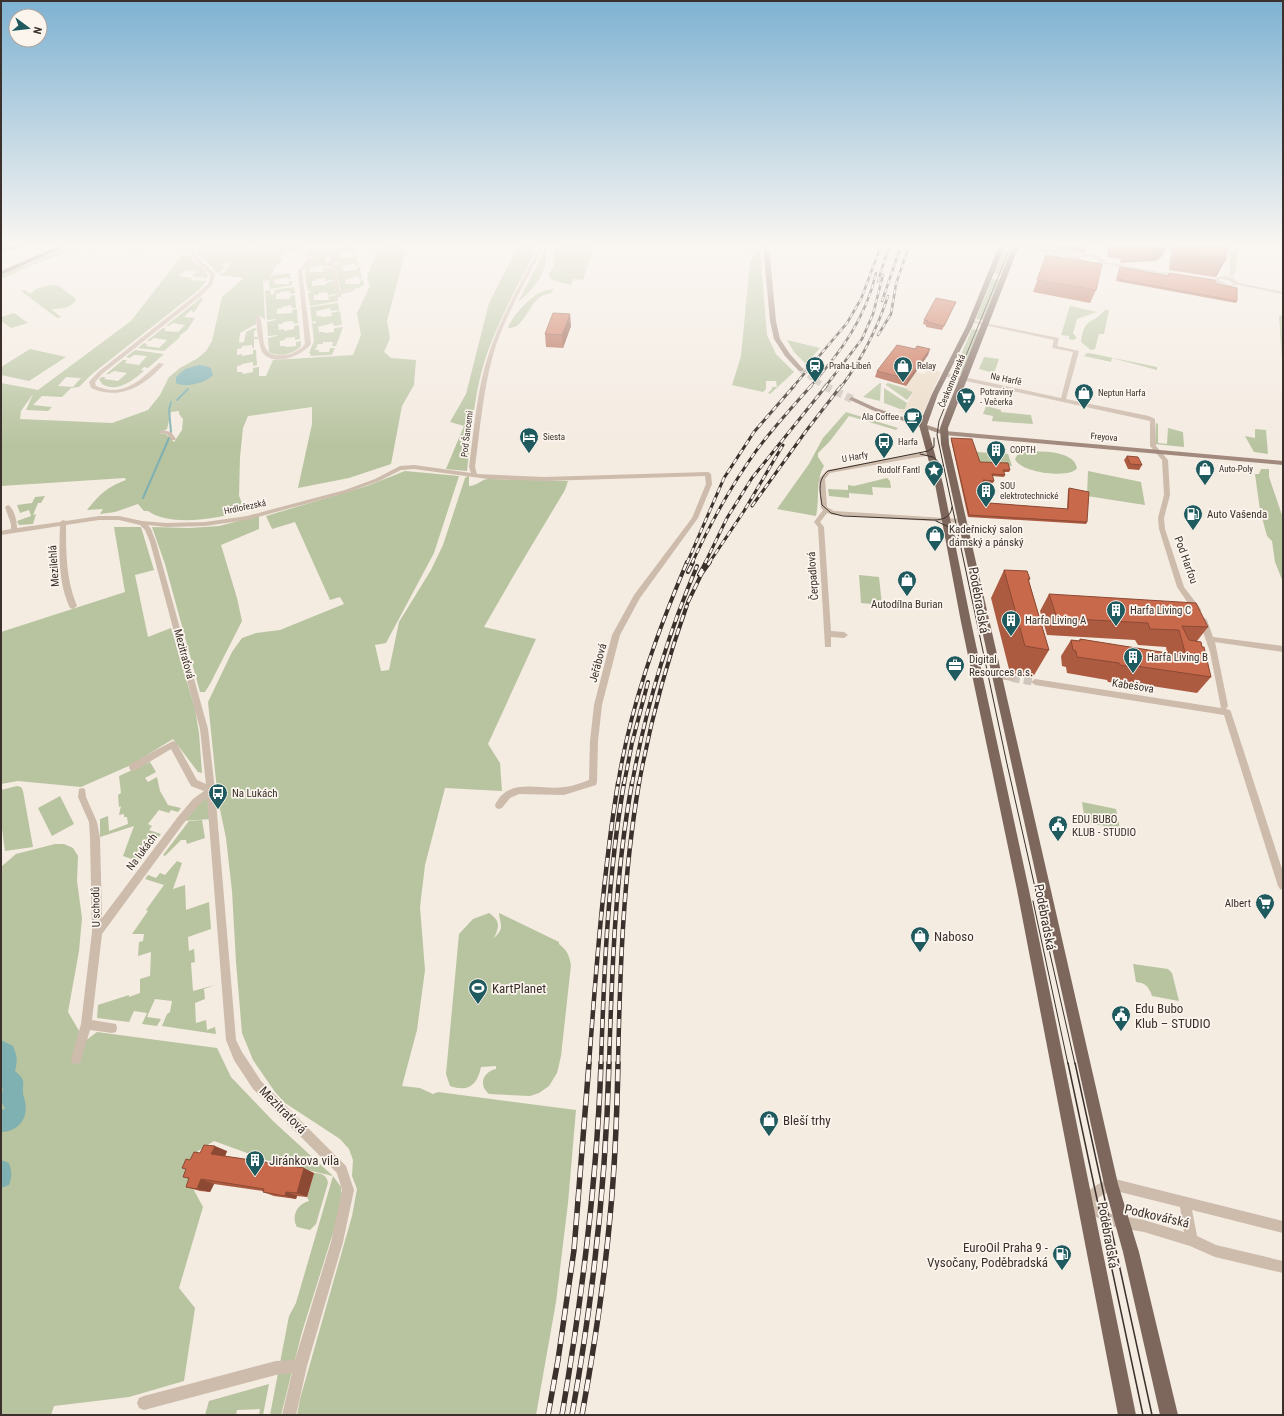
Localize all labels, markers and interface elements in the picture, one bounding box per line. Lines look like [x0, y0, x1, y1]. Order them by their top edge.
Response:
north arrow [8, 8, 48, 48]
text: N [30, 26, 44, 36]
street label: Českomoravská [936, 353, 967, 409]
station icon: Praha-Libeň [804, 355, 826, 383]
shop icon: Relay [892, 355, 914, 383]
place label: Praha-Libeň [829, 361, 871, 371]
place label: Relay [917, 361, 936, 371]
street label: Na Harfě [989, 371, 1023, 387]
shop icon: Neptun Harfa [1073, 382, 1095, 410]
supermarket icon: Potraviny - Večerka [955, 386, 977, 414]
place label: Potraviny - Večerka [980, 387, 1013, 407]
place label: Neptun Harfa [1098, 388, 1146, 398]
cafe icon: Ala Coffee [902, 406, 924, 434]
street label: Pod Šancemi [458, 410, 475, 458]
place label: Ala Coffee [862, 412, 899, 422]
hotel icon: Siesta [518, 426, 540, 454]
bus stop icon: Harfa [873, 431, 895, 459]
street label: Freyova [1090, 431, 1118, 443]
place label: Siesta [543, 432, 565, 442]
place label: Harfa [898, 437, 918, 447]
building icon: COPTH [985, 439, 1007, 467]
place label: COPTH [1010, 445, 1036, 455]
street label: U Harfy [841, 450, 869, 464]
shop icon: Auto-Poly [1194, 458, 1216, 486]
place icon: Rudolf Fantl [923, 459, 945, 487]
place label: Auto-Poly [1219, 464, 1253, 474]
place label: Rudolf Fantl [877, 465, 920, 475]
building icon: SOU elektrotechnické [975, 480, 997, 508]
place label: SOU elektrotechnické [1000, 481, 1059, 501]
street label: Hrdlořezská [223, 498, 267, 516]
fuel station icon: Auto Vašenda [1182, 503, 1204, 531]
place label: Auto Vašenda [1207, 508, 1267, 521]
place label: Kadeřnický salon dámský a pánský [949, 523, 1024, 549]
shop icon: Kadeřnický salon dámský a pánský [924, 524, 946, 552]
street label: Pod Harfou [1171, 535, 1201, 585]
street label: Mezilehlá [46, 545, 62, 587]
street label: Čerpadlová [804, 551, 821, 601]
street label: Poděbradská [966, 566, 992, 634]
shop icon: Autodílna Burian [896, 569, 918, 597]
place label: Autodílna Burian [871, 598, 943, 611]
building icon: Harfa Living C [1105, 599, 1127, 627]
place label: Harfa Living C [1130, 604, 1191, 617]
building icon: Harfa Living A [1000, 609, 1022, 637]
place label: Harfa Living A [1025, 614, 1087, 627]
street label: Mezitraťová [171, 628, 197, 680]
street label: Jeřábová [587, 642, 609, 684]
building icon: Harfa Living B [1122, 646, 1144, 674]
place label: Harfa Living B [1147, 651, 1208, 664]
place label: Digital Resources a.s. [969, 653, 1033, 679]
office icon: Digital Resources a.s. [944, 654, 966, 682]
street label: Kabešova [1111, 676, 1155, 696]
bus stop icon: Na Lukách [207, 782, 229, 810]
place label: Na Lukách [232, 787, 278, 800]
place label: EDU BUBO KLUB - STUDIO [1072, 813, 1136, 839]
public building icon: EDU BUBO KLUB - STUDIO [1047, 814, 1069, 842]
street label: Na lukách [124, 831, 160, 873]
street label: Poděbradská [1031, 883, 1059, 951]
street label: U schodů [89, 887, 103, 927]
supermarket icon: Albert [1254, 892, 1276, 920]
place label: Albert [1225, 897, 1251, 910]
shop icon: Naboso [909, 925, 931, 953]
place label: Naboso [934, 929, 974, 944]
sports icon: KartPlanet [467, 977, 489, 1005]
place label: KartPlanet [492, 981, 546, 996]
place label: Edu Bubo Klub – STUDIO [1135, 1001, 1211, 1031]
public building icon: Edu Bubo Klub – STUDIO [1110, 1004, 1132, 1032]
street label: Mezitraťová [256, 1083, 310, 1137]
shop icon: Bleší trhy [758, 1109, 780, 1137]
place label: Bleší trhy [783, 1113, 831, 1128]
building icon: Jiránkova vila [244, 1149, 266, 1177]
place label: Jiránkova vila [269, 1153, 339, 1168]
street label: Poděbradská [1095, 1201, 1121, 1269]
street label: Podkovářská [1123, 1201, 1191, 1231]
place label: EuroOil Praha 9 - Vysočany, Poděbradská [927, 1240, 1048, 1270]
fuel station icon: EuroOil Praha 9 - Vysočany, Poděbradská [1051, 1243, 1073, 1271]

